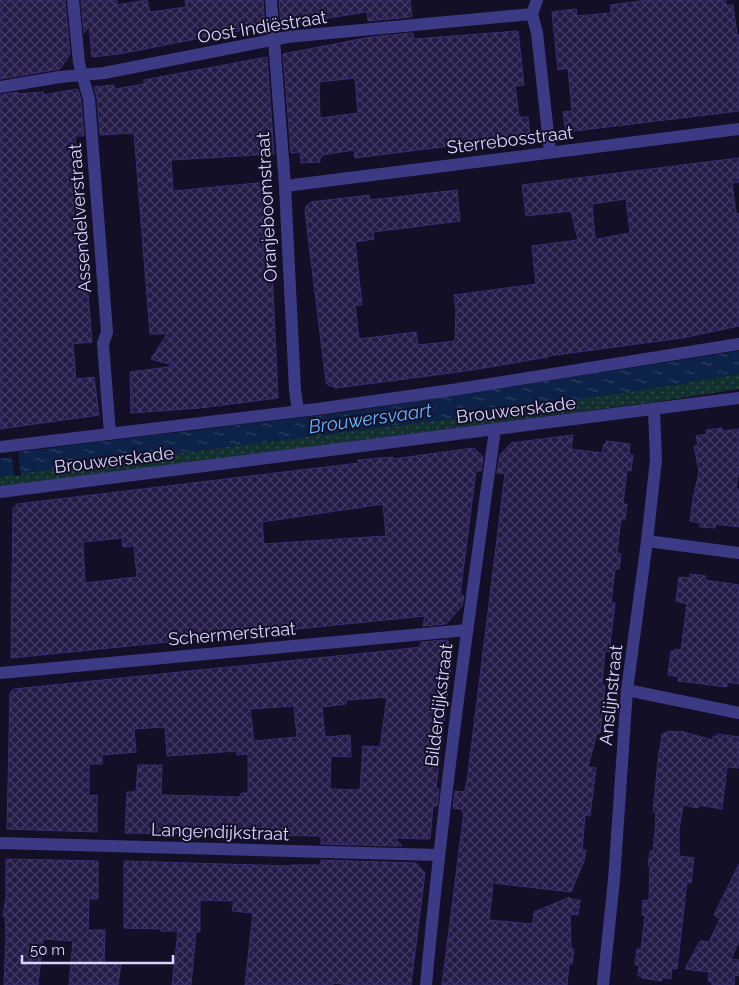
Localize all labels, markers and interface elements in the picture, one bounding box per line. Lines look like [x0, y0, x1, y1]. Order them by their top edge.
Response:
street label: Oost Indiëstraat [196, 6, 328, 47]
street label: Sterrebosstraat [446, 121, 574, 158]
street label: Oranjeboomstraat [252, 131, 281, 283]
street label: Assendelverstraat [64, 143, 95, 293]
street label: Brouwerskade [455, 392, 577, 427]
water label: Brouwersvaart [307, 398, 434, 438]
street label: Brouwerskade [53, 442, 175, 477]
street label: Schermerstraat [167, 617, 297, 650]
street label: Bilderdijkstraat [421, 642, 456, 768]
street label: Anslijnstraat [595, 643, 626, 746]
street label: Langendijkstraat [151, 819, 289, 844]
scale bar [22, 932, 174, 964]
text: 50 m [30, 941, 65, 959]

